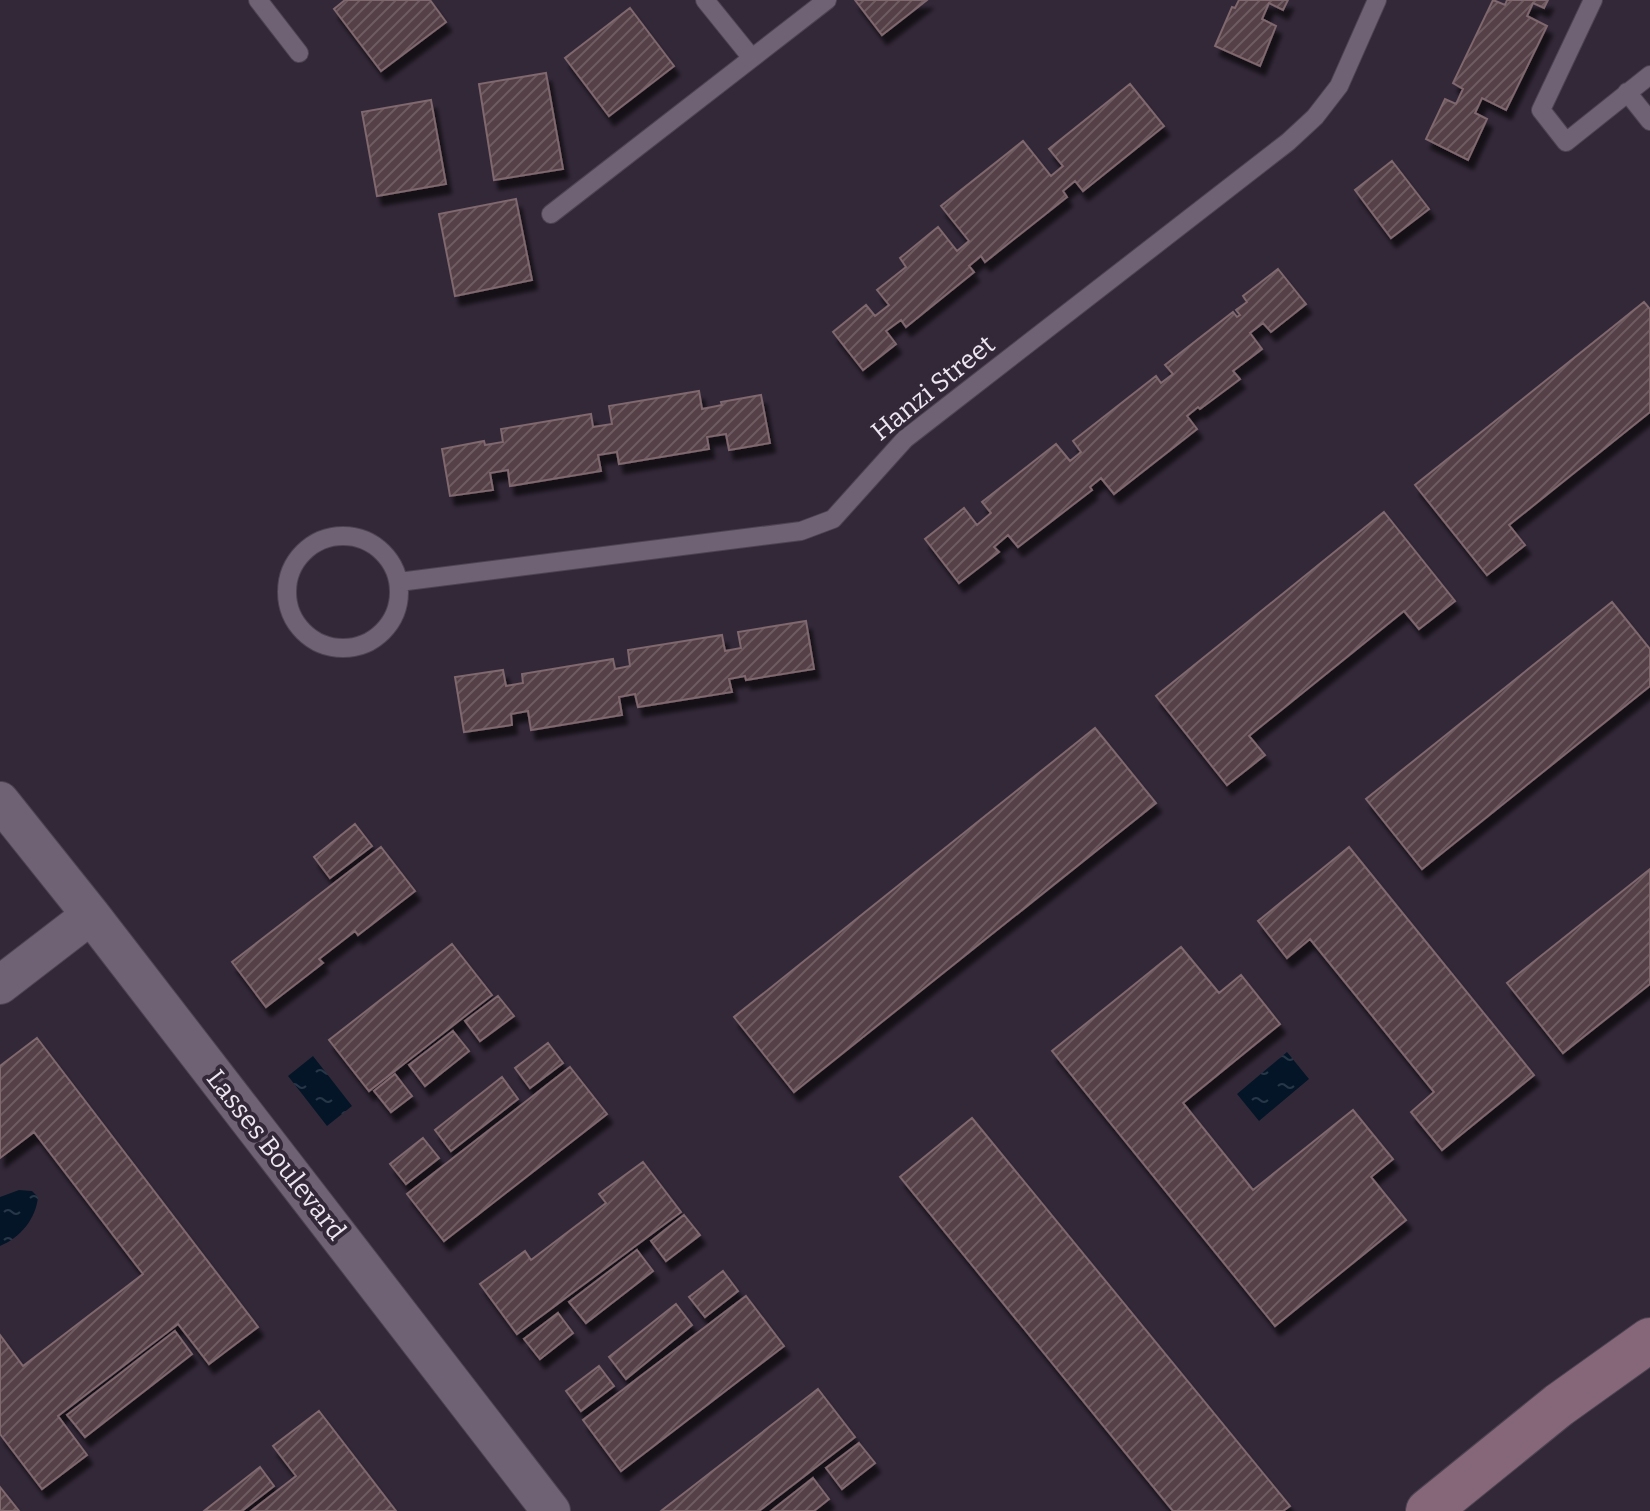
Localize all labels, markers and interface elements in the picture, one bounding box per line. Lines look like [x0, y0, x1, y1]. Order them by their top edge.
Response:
street label: Hanzi Street [865, 328, 1001, 447]
street label: Lasses Boulevard [200, 1064, 352, 1246]

